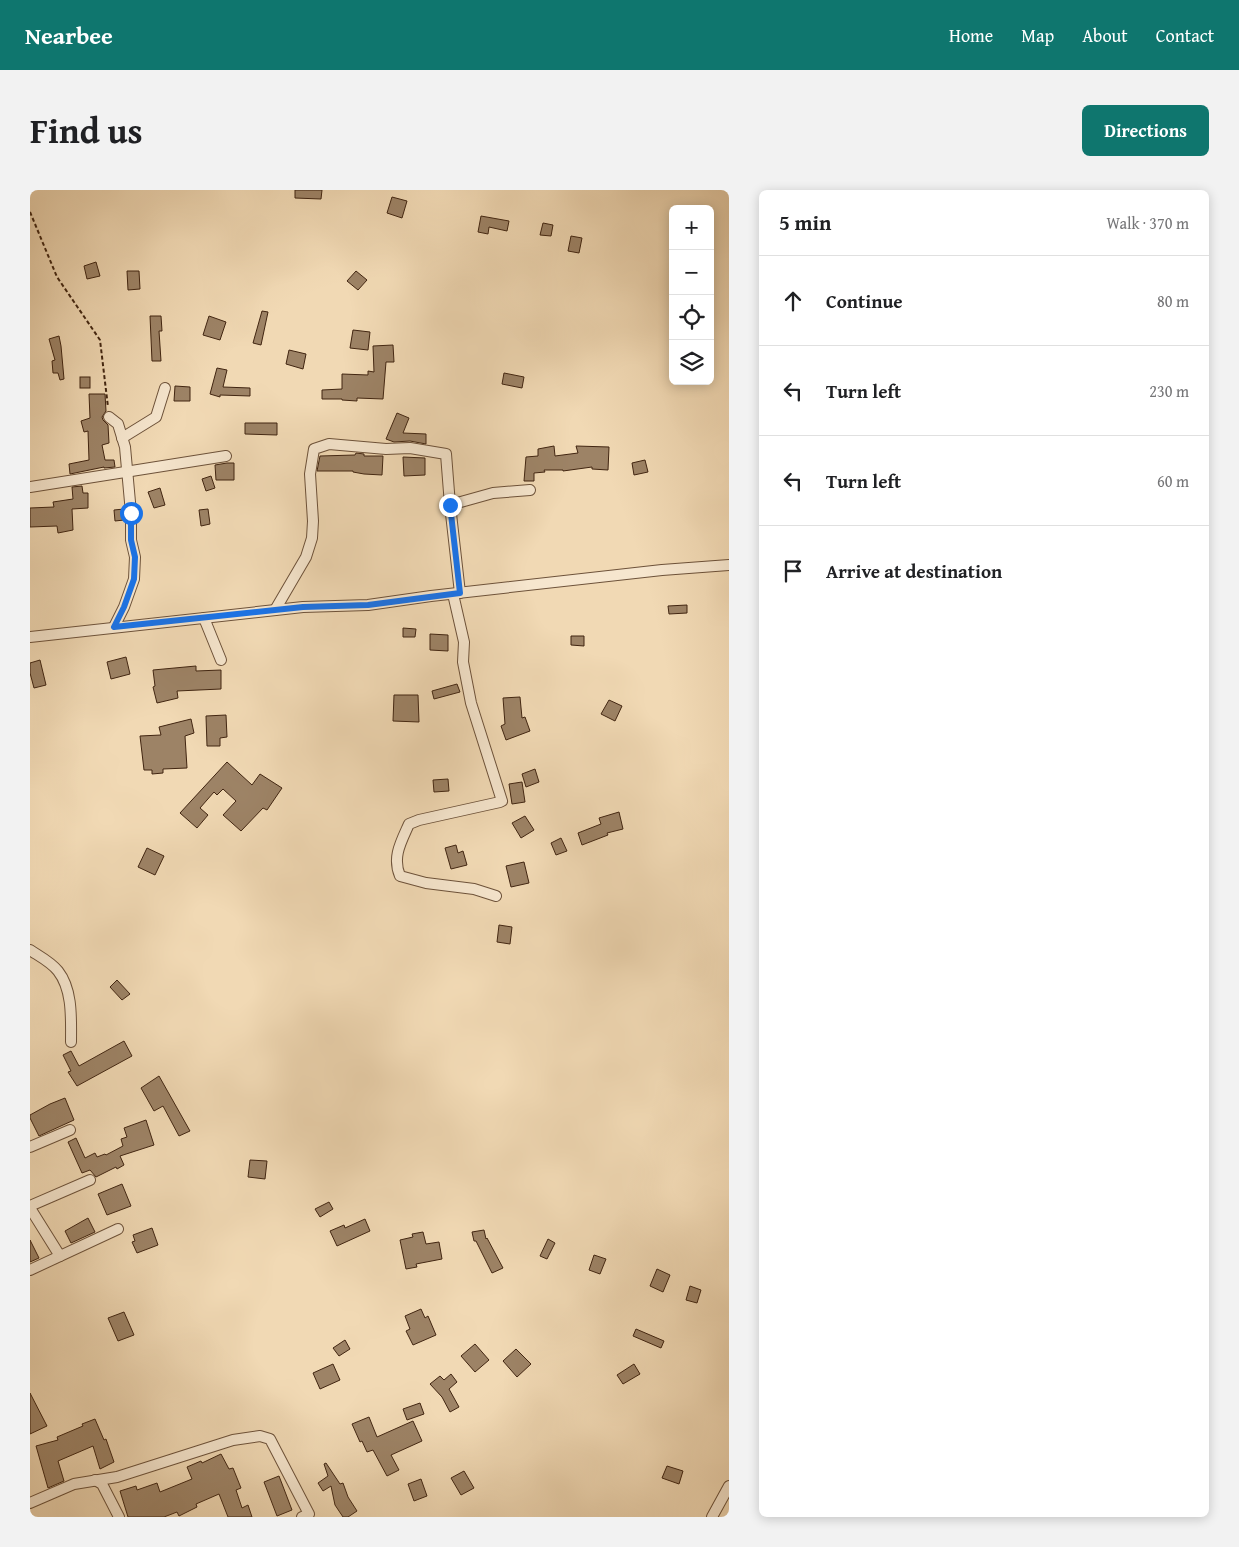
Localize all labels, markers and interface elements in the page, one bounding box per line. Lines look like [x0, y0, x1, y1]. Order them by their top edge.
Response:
text: Nearbee [25, 18, 113, 53]
text: Home [949, 22, 993, 49]
text: Map [1021, 22, 1054, 49]
text: About [1082, 22, 1128, 49]
text: Contact [1156, 22, 1214, 49]
text: Find us [30, 105, 143, 156]
button: Directions [1082, 105, 1209, 156]
map controls [669, 205, 714, 385]
button: + [669, 205, 714, 250]
text: 5 min [779, 207, 831, 238]
text: Walk · 370 m [1106, 211, 1189, 235]
button: − [669, 250, 714, 295]
icon: ahead [779, 287, 807, 315]
text: Continue [826, 287, 903, 315]
text: 80 m [1157, 289, 1189, 313]
button: locate [669, 295, 714, 340]
button: layers [669, 340, 714, 385]
icon: left [779, 377, 807, 405]
text: Turn left [826, 377, 901, 405]
text: 230 m [1149, 379, 1189, 403]
icon: left [779, 467, 807, 495]
text: Turn left [826, 467, 901, 495]
text: 60 m [1157, 469, 1189, 493]
route end [439, 494, 462, 517]
route start [120, 502, 143, 525]
icon: arrive [779, 557, 807, 585]
text: Arrive at destination [826, 557, 1002, 585]

